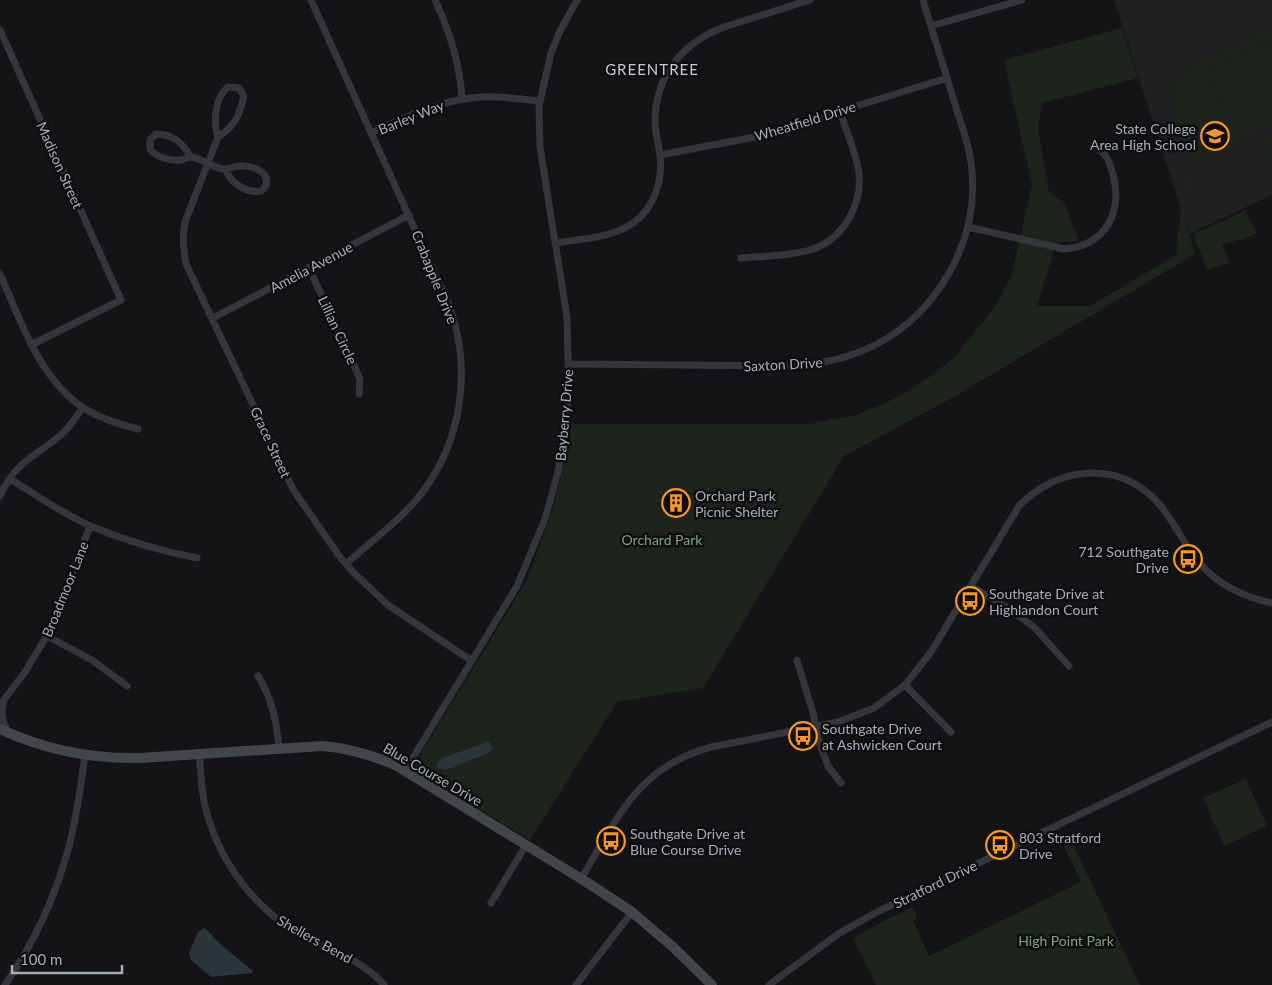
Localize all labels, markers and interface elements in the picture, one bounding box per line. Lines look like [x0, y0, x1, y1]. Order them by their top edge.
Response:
district label: GREENTREE [605, 60, 699, 78]
street label: Barley Way [376, 96, 447, 138]
street label: Wheatfield Drive [752, 98, 858, 144]
street label: Madison Street [33, 119, 87, 211]
place label: State College Area High School [1090, 120, 1196, 153]
school or university icon: State College Area High School [1200, 121, 1230, 151]
street label: Crabapple Drive [408, 228, 462, 326]
street label: Amelia Avenue [267, 238, 355, 296]
street label: Lillian Circle [315, 293, 361, 367]
street label: Saxton Drive [743, 353, 823, 375]
street label: Bayberry Drive [552, 368, 576, 462]
street label: Grace Street [247, 404, 295, 480]
place label: Orchard Park Picnic Shelter [695, 487, 778, 520]
building icon: Orchard Park Picnic Shelter [661, 488, 691, 518]
park label: Orchard Park [622, 531, 703, 548]
street label: Broadmoor Lane [38, 539, 92, 639]
place label: 712 Southgate Drive [1078, 543, 1169, 576]
bus stop icon: 712 Southgate Drive [1173, 544, 1203, 574]
place label: Southgate Drive at Highlandon Court [989, 585, 1104, 618]
bus stop icon: Southgate Drive at Highlandon Court [955, 586, 985, 616]
place label: Southgate Drive at Ashwicken Court [822, 720, 942, 753]
bus stop icon: Southgate Drive at Ashwicken Court [788, 721, 818, 751]
street label: Blue Course Drive [381, 739, 485, 809]
place label: Southgate Drive at Blue Course Drive [630, 825, 745, 858]
bus stop icon: Southgate Drive at Blue Course Drive [596, 826, 626, 856]
place label: 803 Stratford Drive [1019, 829, 1101, 862]
bus stop icon: 803 Stratford Drive [985, 830, 1015, 860]
street label: Stratford Drive [890, 856, 980, 912]
street label: Shellers Bend [274, 911, 356, 967]
park label: High Point Park [1018, 932, 1115, 949]
scale bar [12, 942, 122, 974]
text: 100 m [20, 950, 62, 968]

